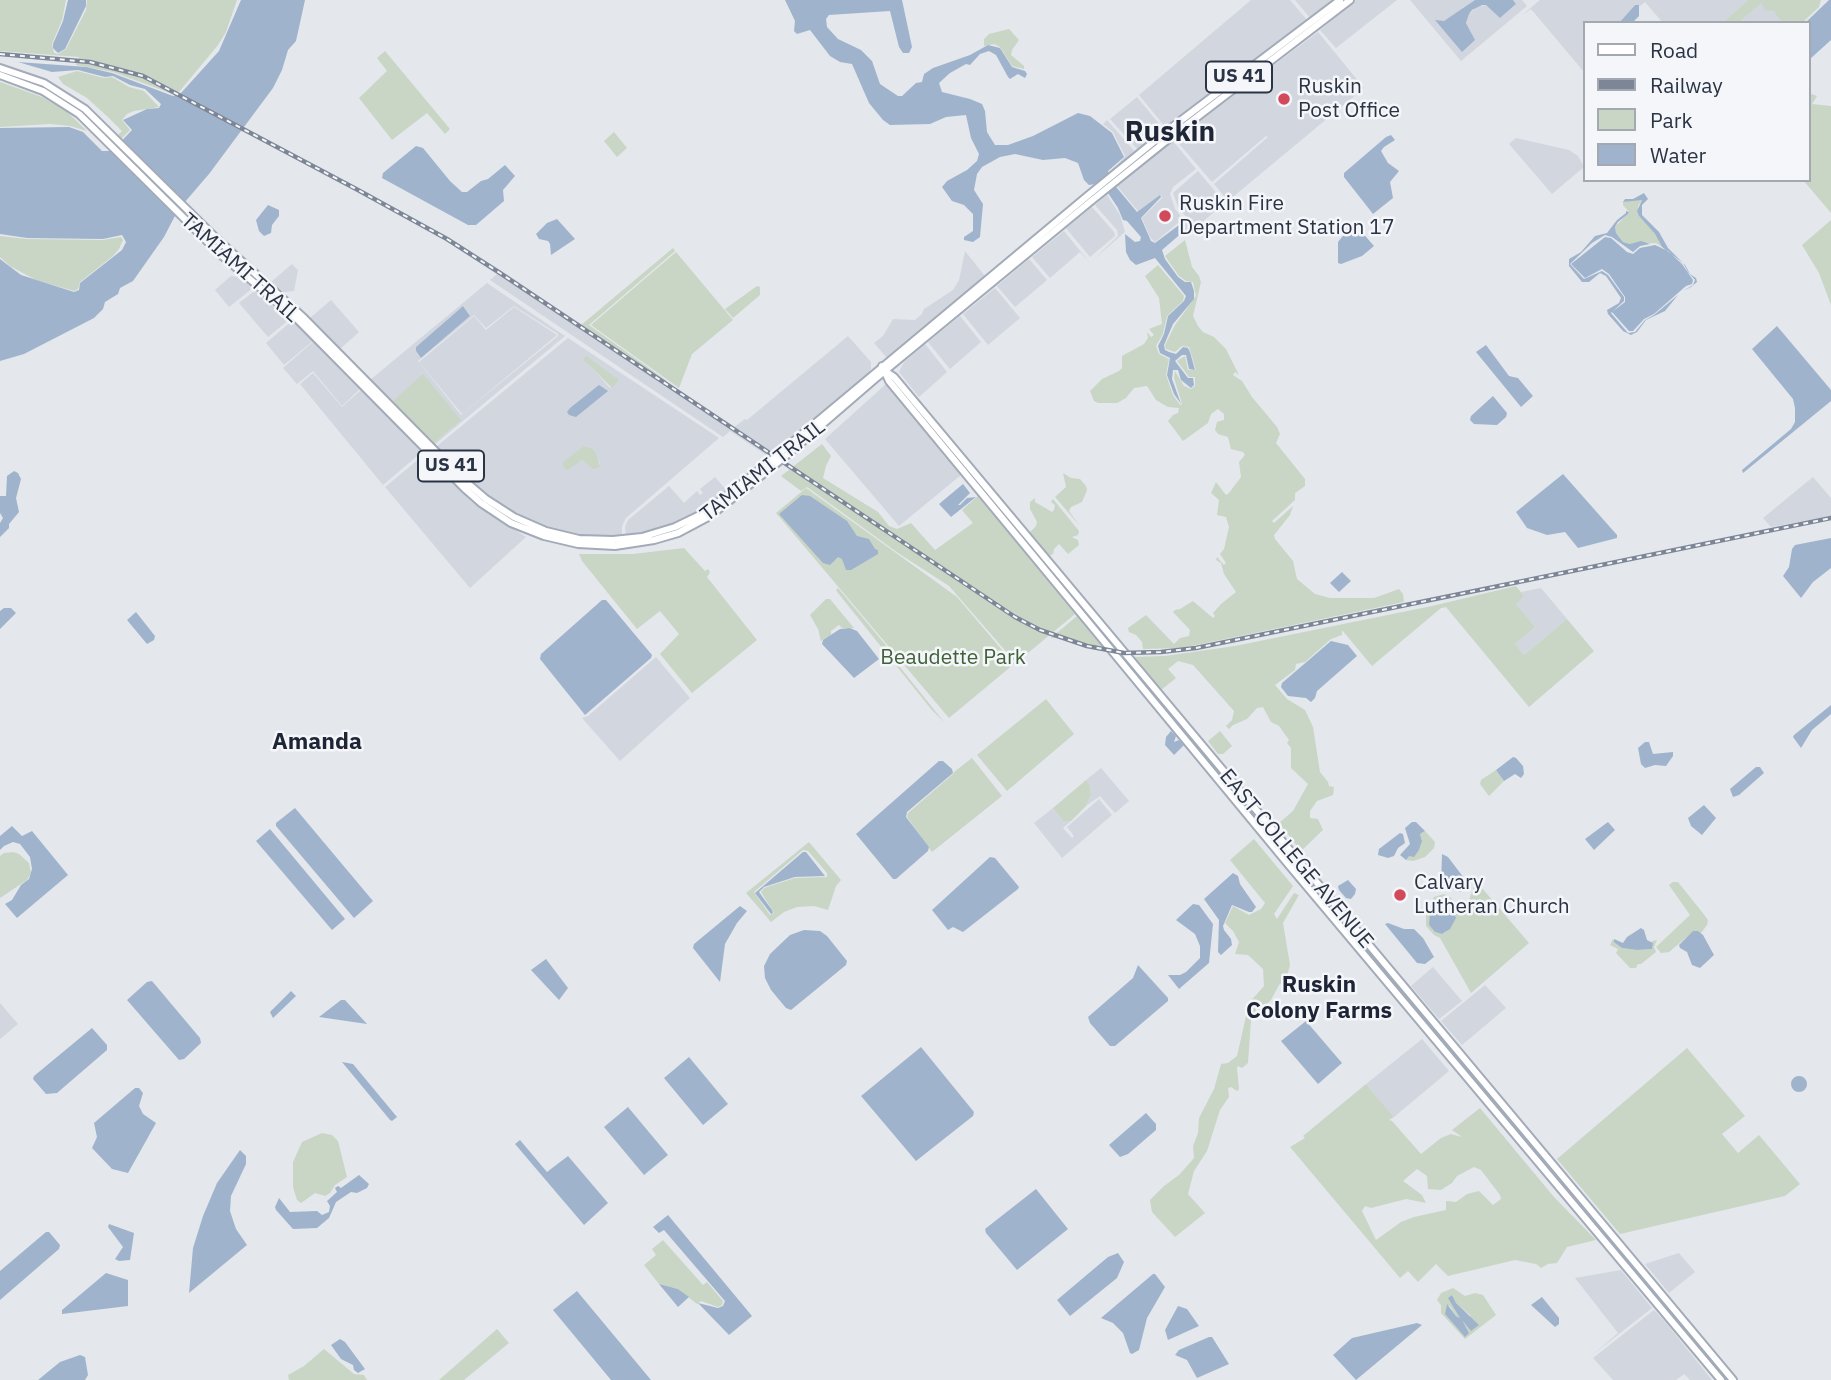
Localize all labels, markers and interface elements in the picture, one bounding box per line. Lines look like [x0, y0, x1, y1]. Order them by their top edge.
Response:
legend [1582, 21, 1810, 182]
text: Road [1650, 36, 1698, 64]
road number: US 41 [1206, 61, 1272, 92]
text: Railway [1650, 71, 1723, 99]
place label: Ruskin Post Office [1298, 74, 1400, 124]
marker: Ruskin Post Office [1276, 91, 1292, 107]
text: Park [1650, 106, 1693, 134]
district label: Ruskin [1125, 116, 1215, 150]
text: Water [1650, 141, 1706, 169]
place label: Ruskin Fire Department Station 17 [1179, 191, 1395, 241]
street label: TAMIAMI TRAIL [175, 208, 305, 328]
marker: Ruskin Fire Department Station 17 [1157, 208, 1173, 224]
street label: TAMIAMI TRAIL [696, 415, 830, 527]
road number: US 41 [418, 450, 484, 481]
park label: Beaudette Park [880, 645, 1026, 671]
district label: Amanda [272, 728, 362, 756]
street label: EAST COLLEGE AVENUE [1214, 764, 1378, 954]
place label: Calvary Lutheran Church [1414, 870, 1570, 920]
marker: Calvary Lutheran Church [1392, 887, 1408, 903]
district label: Ruskin Colony Farms [1246, 971, 1392, 1025]

